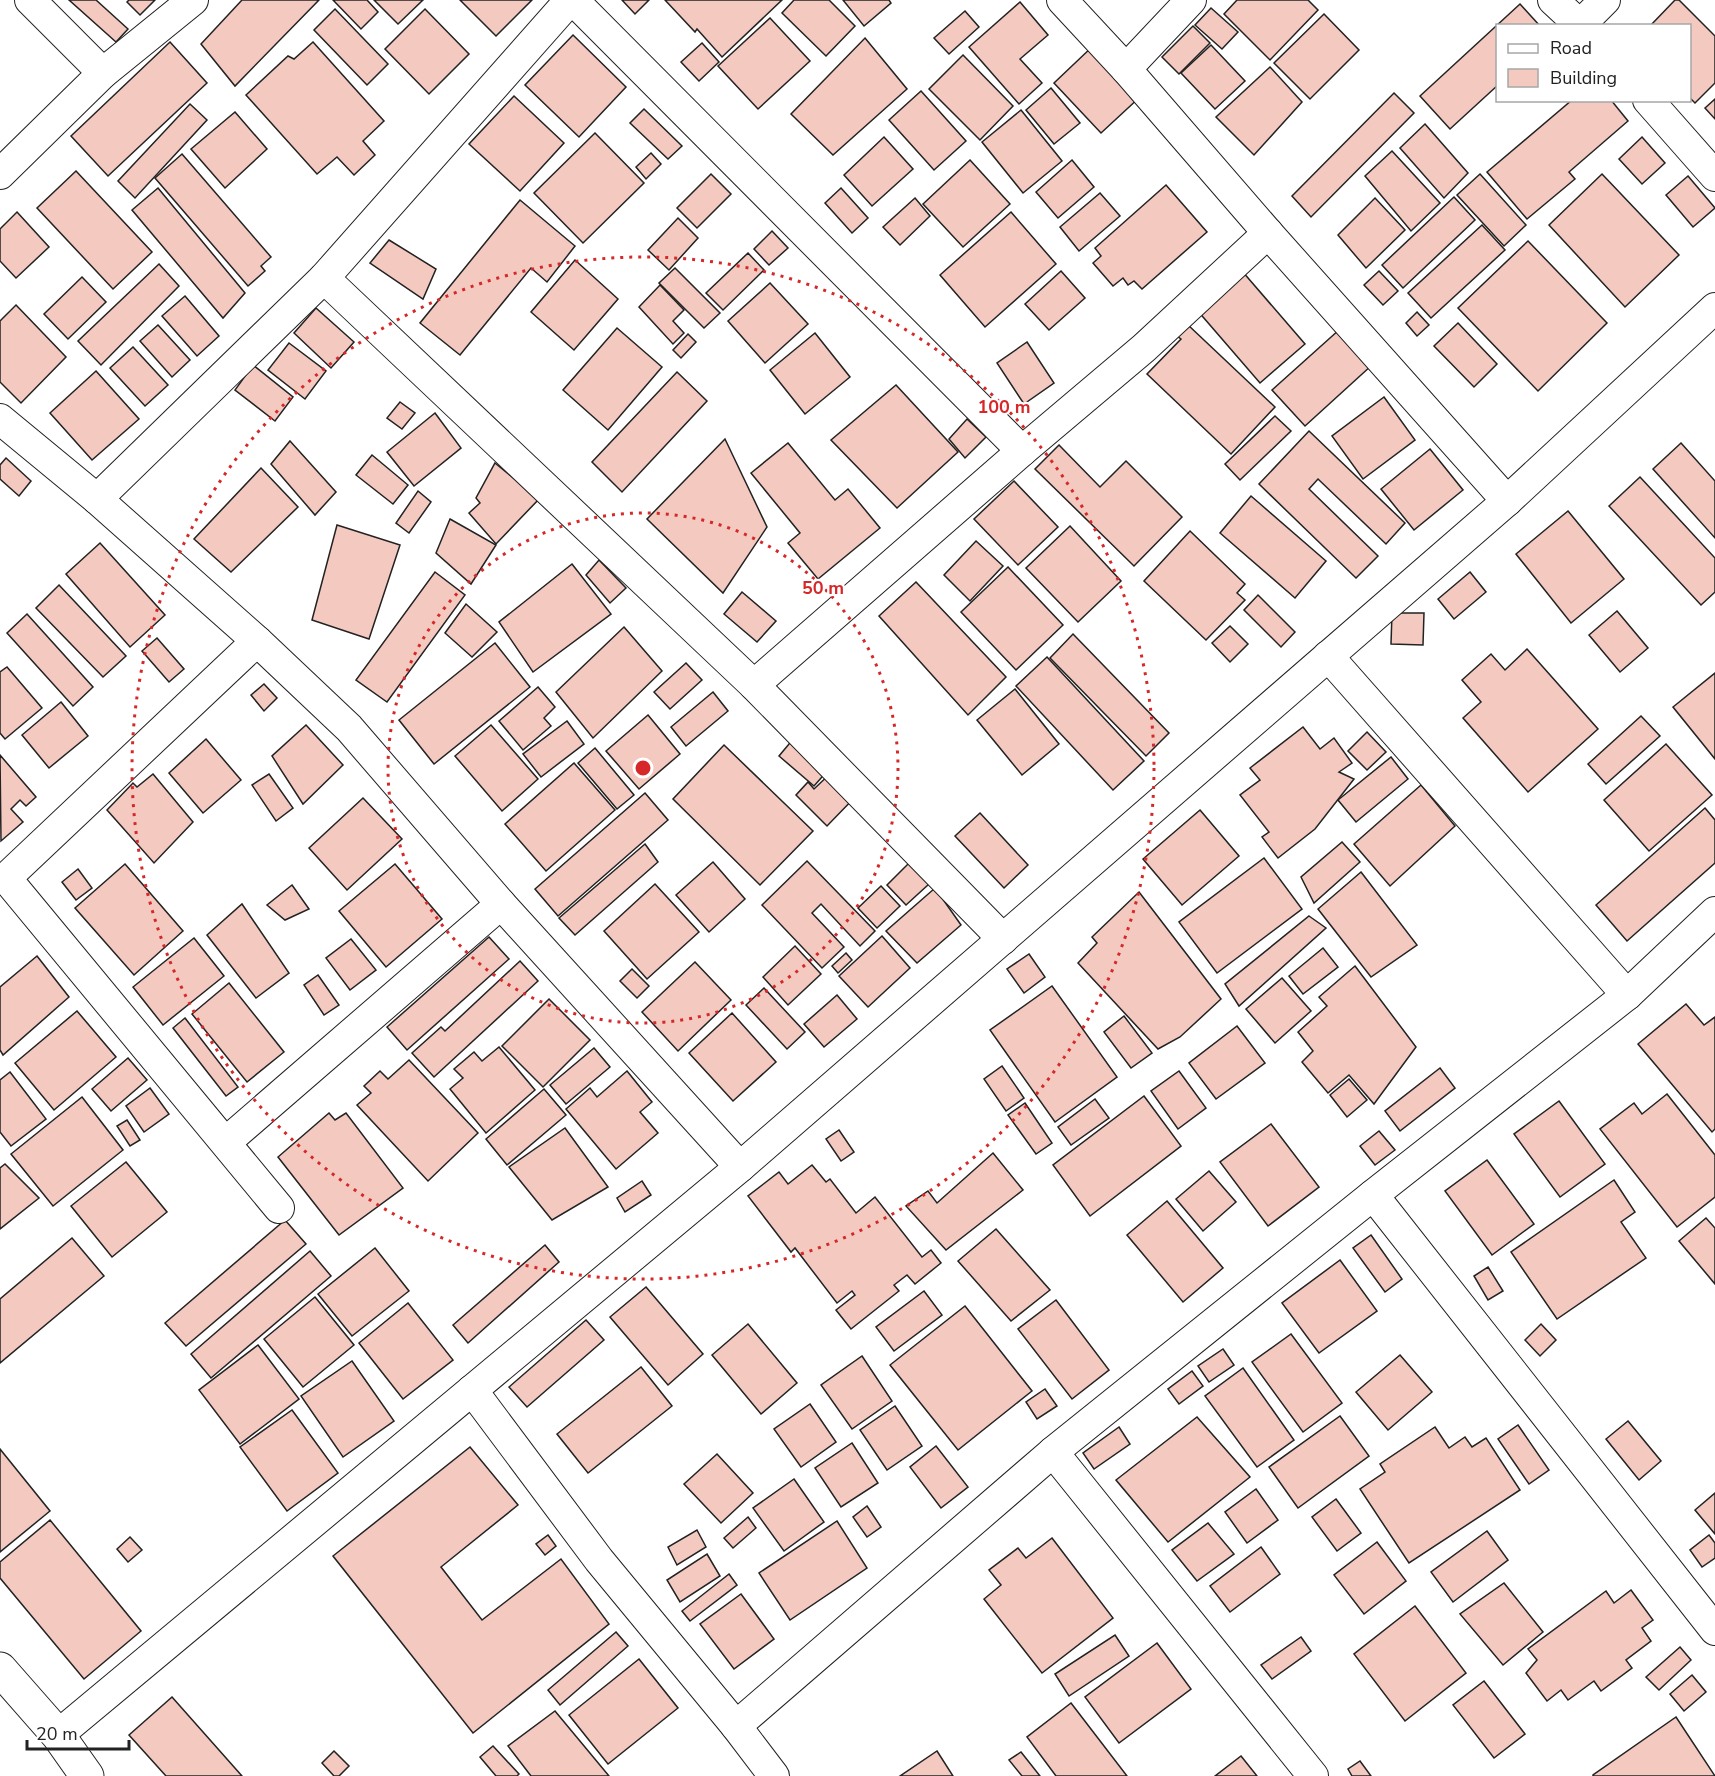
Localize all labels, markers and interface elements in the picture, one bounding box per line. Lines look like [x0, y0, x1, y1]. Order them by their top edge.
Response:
legend [1496, 24, 1691, 102]
text: Road [1550, 36, 1592, 60]
text: Building [1550, 66, 1617, 90]
text: 100 m [977, 395, 1031, 419]
text: 50 m [802, 576, 844, 600]
centre of rings [633, 758, 653, 778]
scale bar [27, 1713, 129, 1751]
text: 20 m [36, 1722, 78, 1746]

